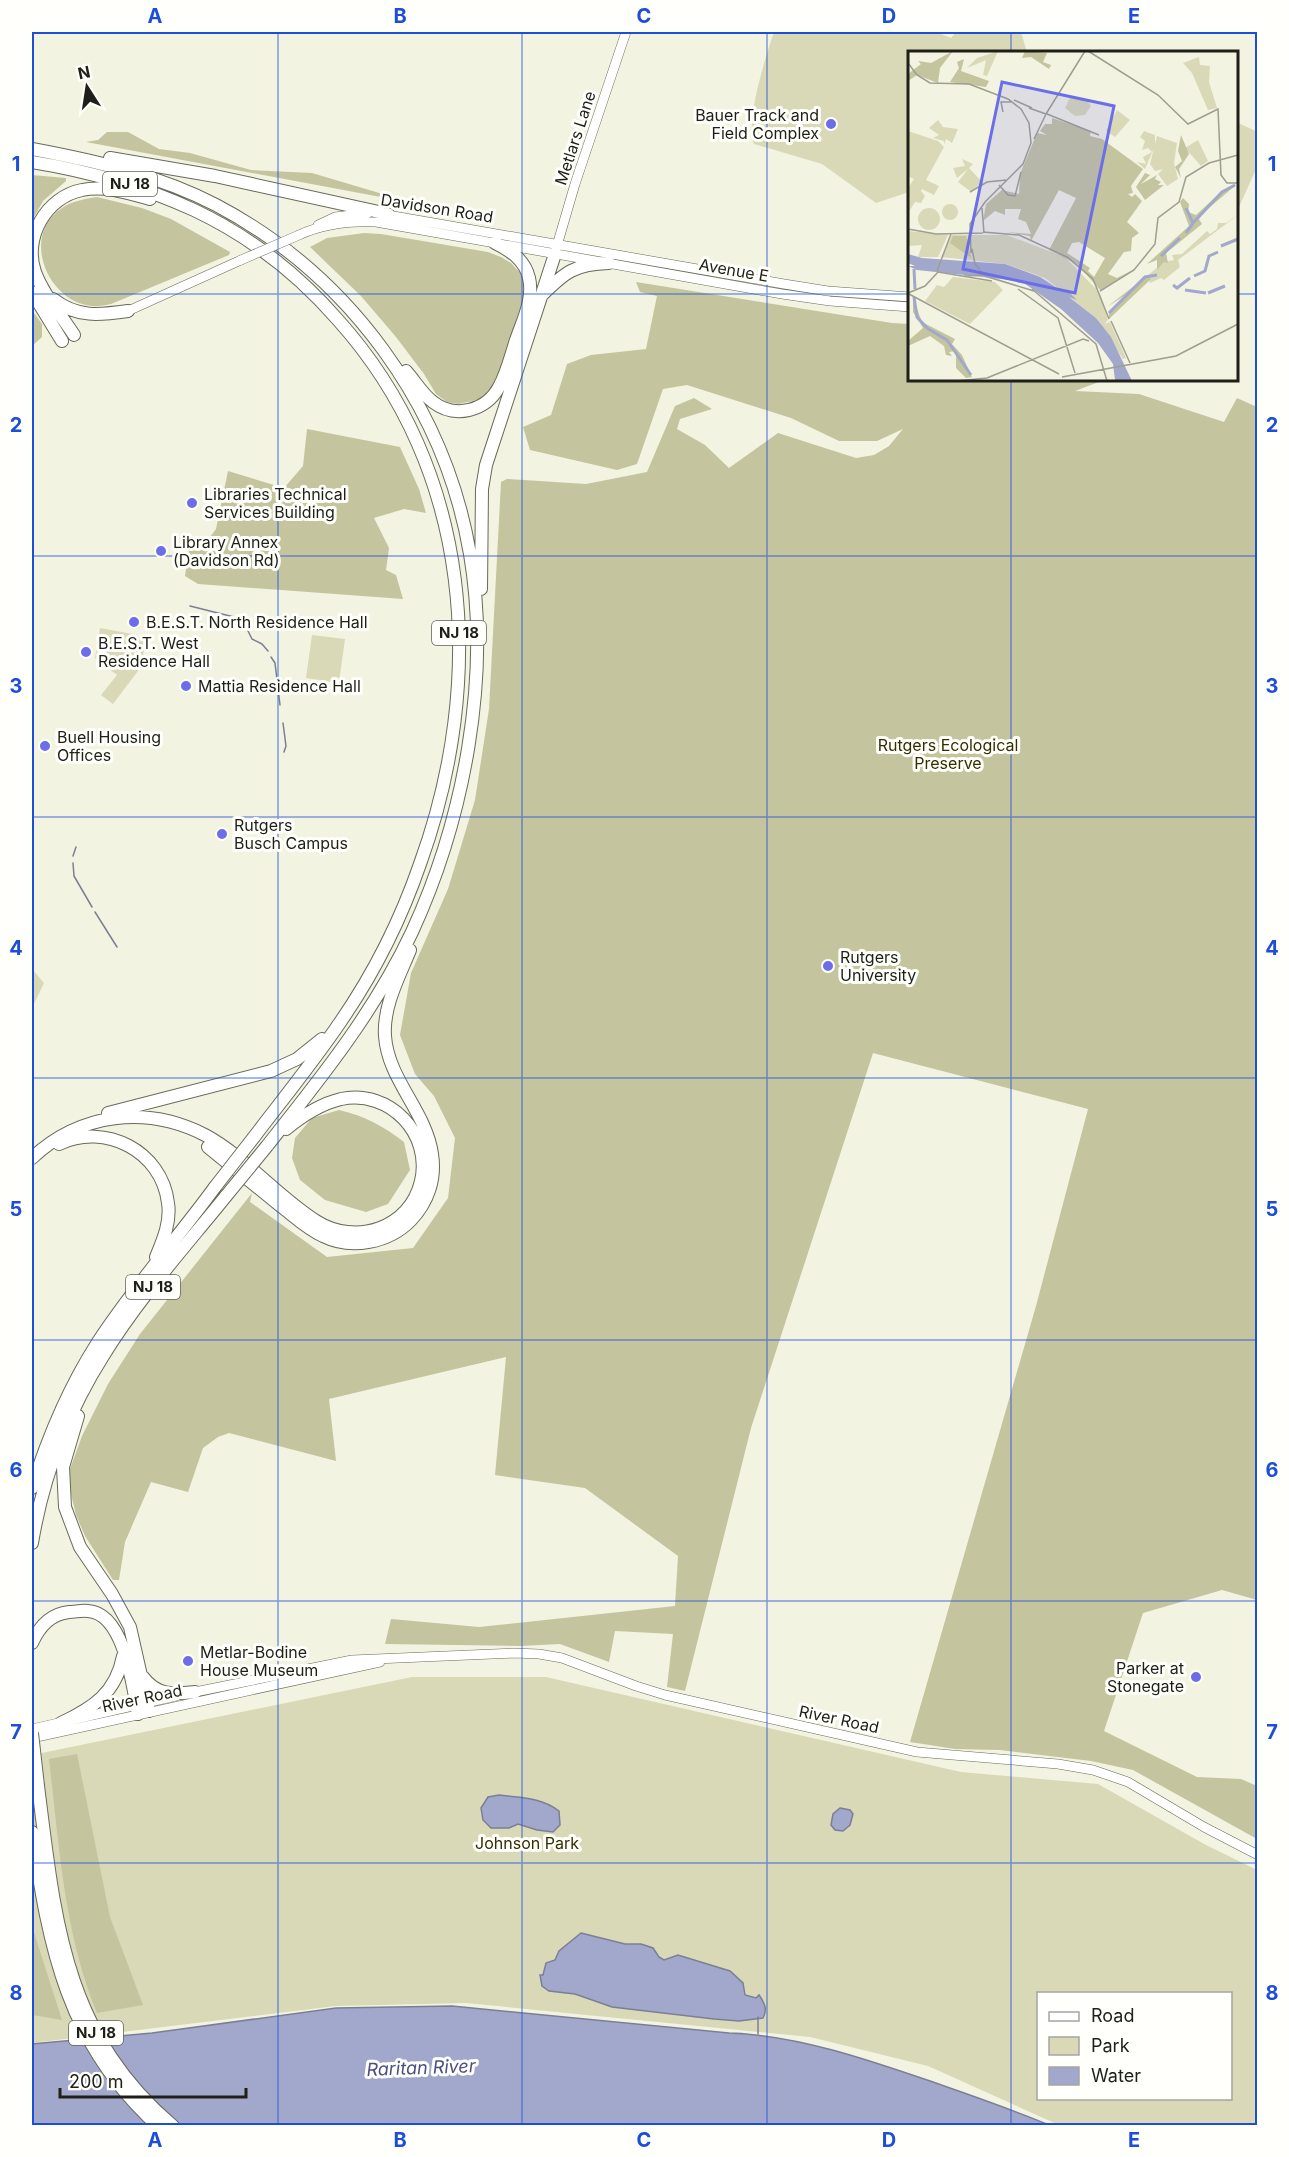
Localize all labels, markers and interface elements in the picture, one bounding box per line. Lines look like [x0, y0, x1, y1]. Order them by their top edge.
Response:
text: A [148, 4, 163, 28]
text: B [393, 4, 407, 28]
text: C [637, 4, 651, 28]
text: D [882, 4, 896, 28]
text: E [1128, 4, 1140, 28]
inset map [908, 51, 1238, 381]
north arrow [57, 57, 117, 117]
text: N [76, 61, 92, 83]
street label: Metlars Lane [550, 88, 600, 188]
place label: Bauer Track and Field Complex [695, 105, 819, 143]
marker: Bauer Track and Field Complex [824, 117, 838, 131]
text: 1 [12, 152, 20, 176]
text: 1 [1268, 152, 1276, 176]
road number: NJ 18 [103, 172, 157, 196]
street label: Davidson Road [379, 189, 495, 227]
street label: Avenue E [698, 254, 770, 286]
text: 2 [10, 413, 22, 437]
text: 2 [1266, 413, 1278, 437]
place label: Libraries Technical Services Building [204, 484, 347, 522]
marker: Libraries Technical Services Building [185, 496, 199, 510]
place label: Library Annex (Davidson Rd) [173, 532, 279, 570]
marker: Library Annex (Davidson Rd) [154, 544, 168, 558]
place label: B.E.S.T. North Residence Hall [146, 612, 368, 632]
marker: B.E.S.T. North Residence Hall [127, 615, 141, 629]
road number: NJ 18 [432, 621, 486, 645]
place label: B.E.S.T. West Residence Hall [98, 633, 210, 671]
marker: B.E.S.T. West Residence Hall [79, 645, 93, 659]
text: 3 [10, 674, 22, 698]
text: 3 [1266, 674, 1278, 698]
place label: Mattia Residence Hall [198, 676, 361, 696]
marker: Mattia Residence Hall [179, 679, 193, 693]
place label: Buell Housing Offices [57, 727, 161, 765]
park label: Rutgers Ecological Preserve [878, 735, 1018, 773]
marker: Buell Housing Offices [38, 739, 52, 753]
place label: Rutgers Busch Campus [234, 815, 348, 853]
marker: Rutgers Busch Campus [215, 827, 229, 841]
text: 4 [9, 936, 23, 960]
text: 4 [1265, 936, 1279, 960]
place label: Rutgers University [840, 947, 916, 985]
marker: Rutgers University [821, 959, 835, 973]
text: 5 [10, 1197, 22, 1221]
text: 5 [1266, 1197, 1278, 1221]
road number: NJ 18 [126, 1275, 180, 1299]
text: 6 [10, 1458, 23, 1482]
text: 6 [1266, 1458, 1279, 1482]
place label: Metlar-Bodine House Museum [200, 1642, 318, 1680]
marker: Metlar-Bodine House Museum [181, 1654, 195, 1668]
place label: Parker at Stonegate [1107, 1658, 1184, 1696]
marker: Parker at Stonegate [1189, 1670, 1203, 1684]
street label: River Road [100, 1680, 184, 1716]
street label: River Road [797, 1701, 881, 1737]
text: 7 [10, 1720, 22, 1744]
text: 7 [1266, 1720, 1278, 1744]
park label: Johnson Park [475, 1833, 579, 1853]
text: 8 [9, 1981, 23, 2005]
text: 8 [1265, 1981, 1279, 2005]
legend [1037, 1992, 1232, 2100]
text: Road [1091, 2005, 1134, 2026]
road number: NJ 18 [69, 2021, 123, 2045]
text: Park [1091, 2035, 1130, 2056]
water label: Raritan River [366, 2055, 477, 2080]
scale bar [60, 2061, 246, 2099]
text: Water [1091, 2065, 1141, 2086]
text: 200 m [69, 2071, 124, 2092]
text: A [148, 2128, 163, 2152]
text: B [393, 2128, 407, 2152]
text: C [637, 2128, 651, 2152]
text: D [882, 2128, 896, 2152]
text: E [1128, 2128, 1140, 2152]

